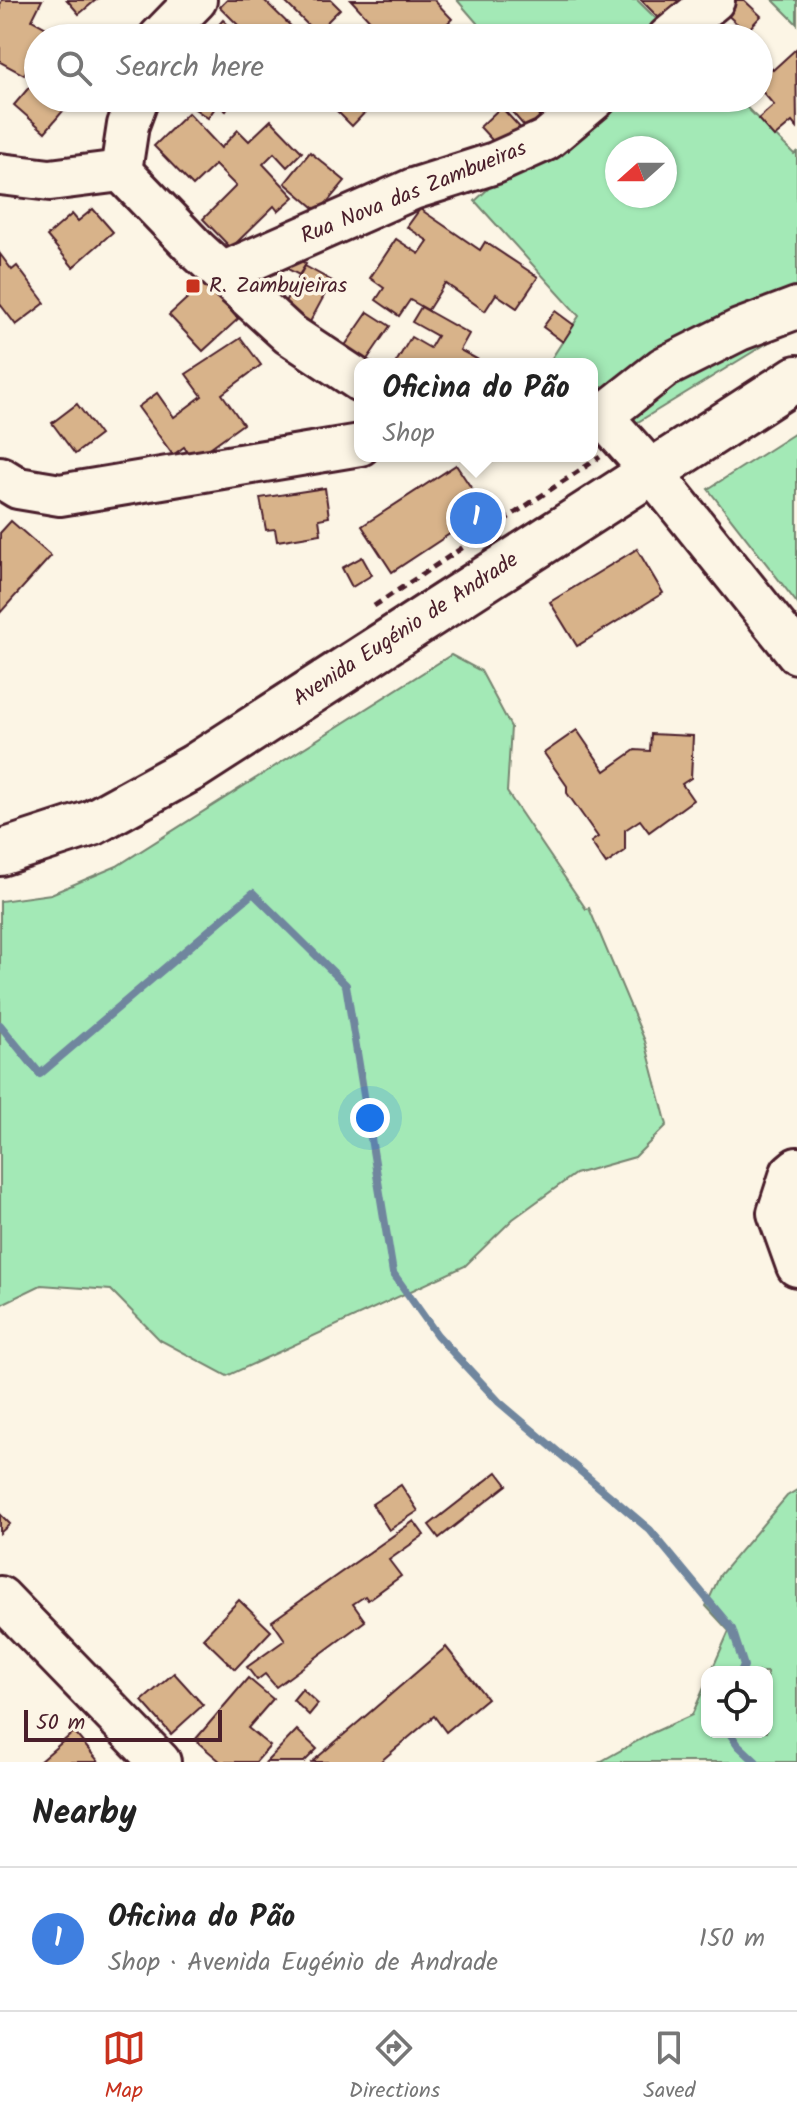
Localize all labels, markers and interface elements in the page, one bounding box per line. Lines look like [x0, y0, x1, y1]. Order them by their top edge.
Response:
search box [24, 24, 773, 112]
text: Search here [116, 44, 264, 92]
icon: search [52, 46, 96, 90]
street label: Rua Nova das Zambueiras [296, 131, 533, 254]
north arrow [605, 136, 677, 208]
place label: R. Zambujeiras [209, 269, 348, 304]
marker: R. Zambujeiras [184, 277, 202, 295]
popup [354, 358, 598, 462]
text: Oficina do Pão [382, 365, 570, 413]
text: Shop [382, 413, 434, 455]
pin: 1 [450, 488, 502, 548]
street label: Avenida Eugénio de Andrade [286, 544, 526, 716]
your location [350, 1098, 390, 1138]
map controls [701, 1666, 773, 1738]
button: locate [701, 1666, 773, 1738]
scale bar [24, 1706, 222, 1742]
text: 50 m [36, 1706, 85, 1741]
text: Nearby [32, 1787, 137, 1841]
text: Oficina do Pão [108, 1894, 295, 1942]
text: 1 [54, 1918, 62, 1960]
text: 150 m [699, 1918, 765, 1960]
text: Shop · Avenida Eugénio de Andrade [108, 1942, 498, 1984]
tab: Map [102, 2026, 146, 2109]
tab: Directions [349, 2026, 440, 2109]
tab: Saved [643, 2026, 695, 2109]

